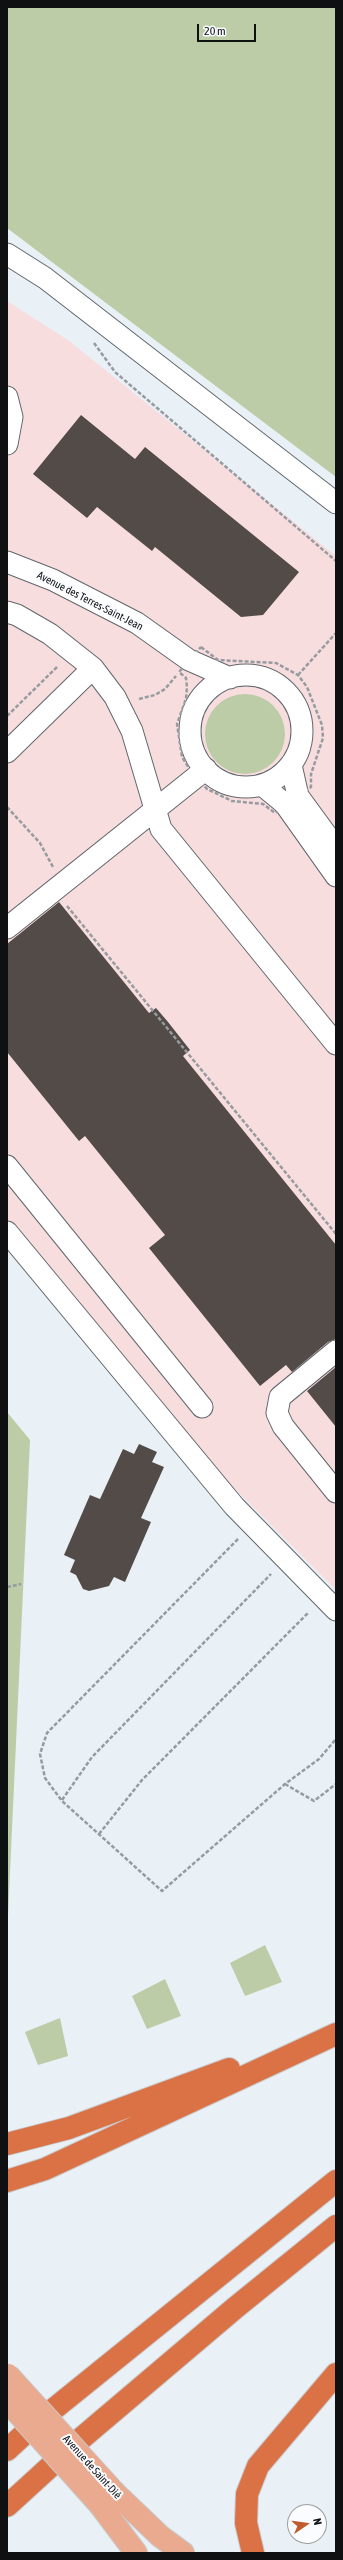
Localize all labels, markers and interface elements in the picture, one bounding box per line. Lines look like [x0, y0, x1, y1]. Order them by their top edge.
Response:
scale bar [199, 16, 258, 42]
text: 20 m [204, 24, 226, 38]
street label: Avenue des Terres-Saint-Jean [35, 568, 145, 634]
street label: Avenue de Saint-Dié [60, 2433, 124, 2501]
north arrow [287, 2504, 327, 2544]
text: N [311, 2517, 324, 2526]

